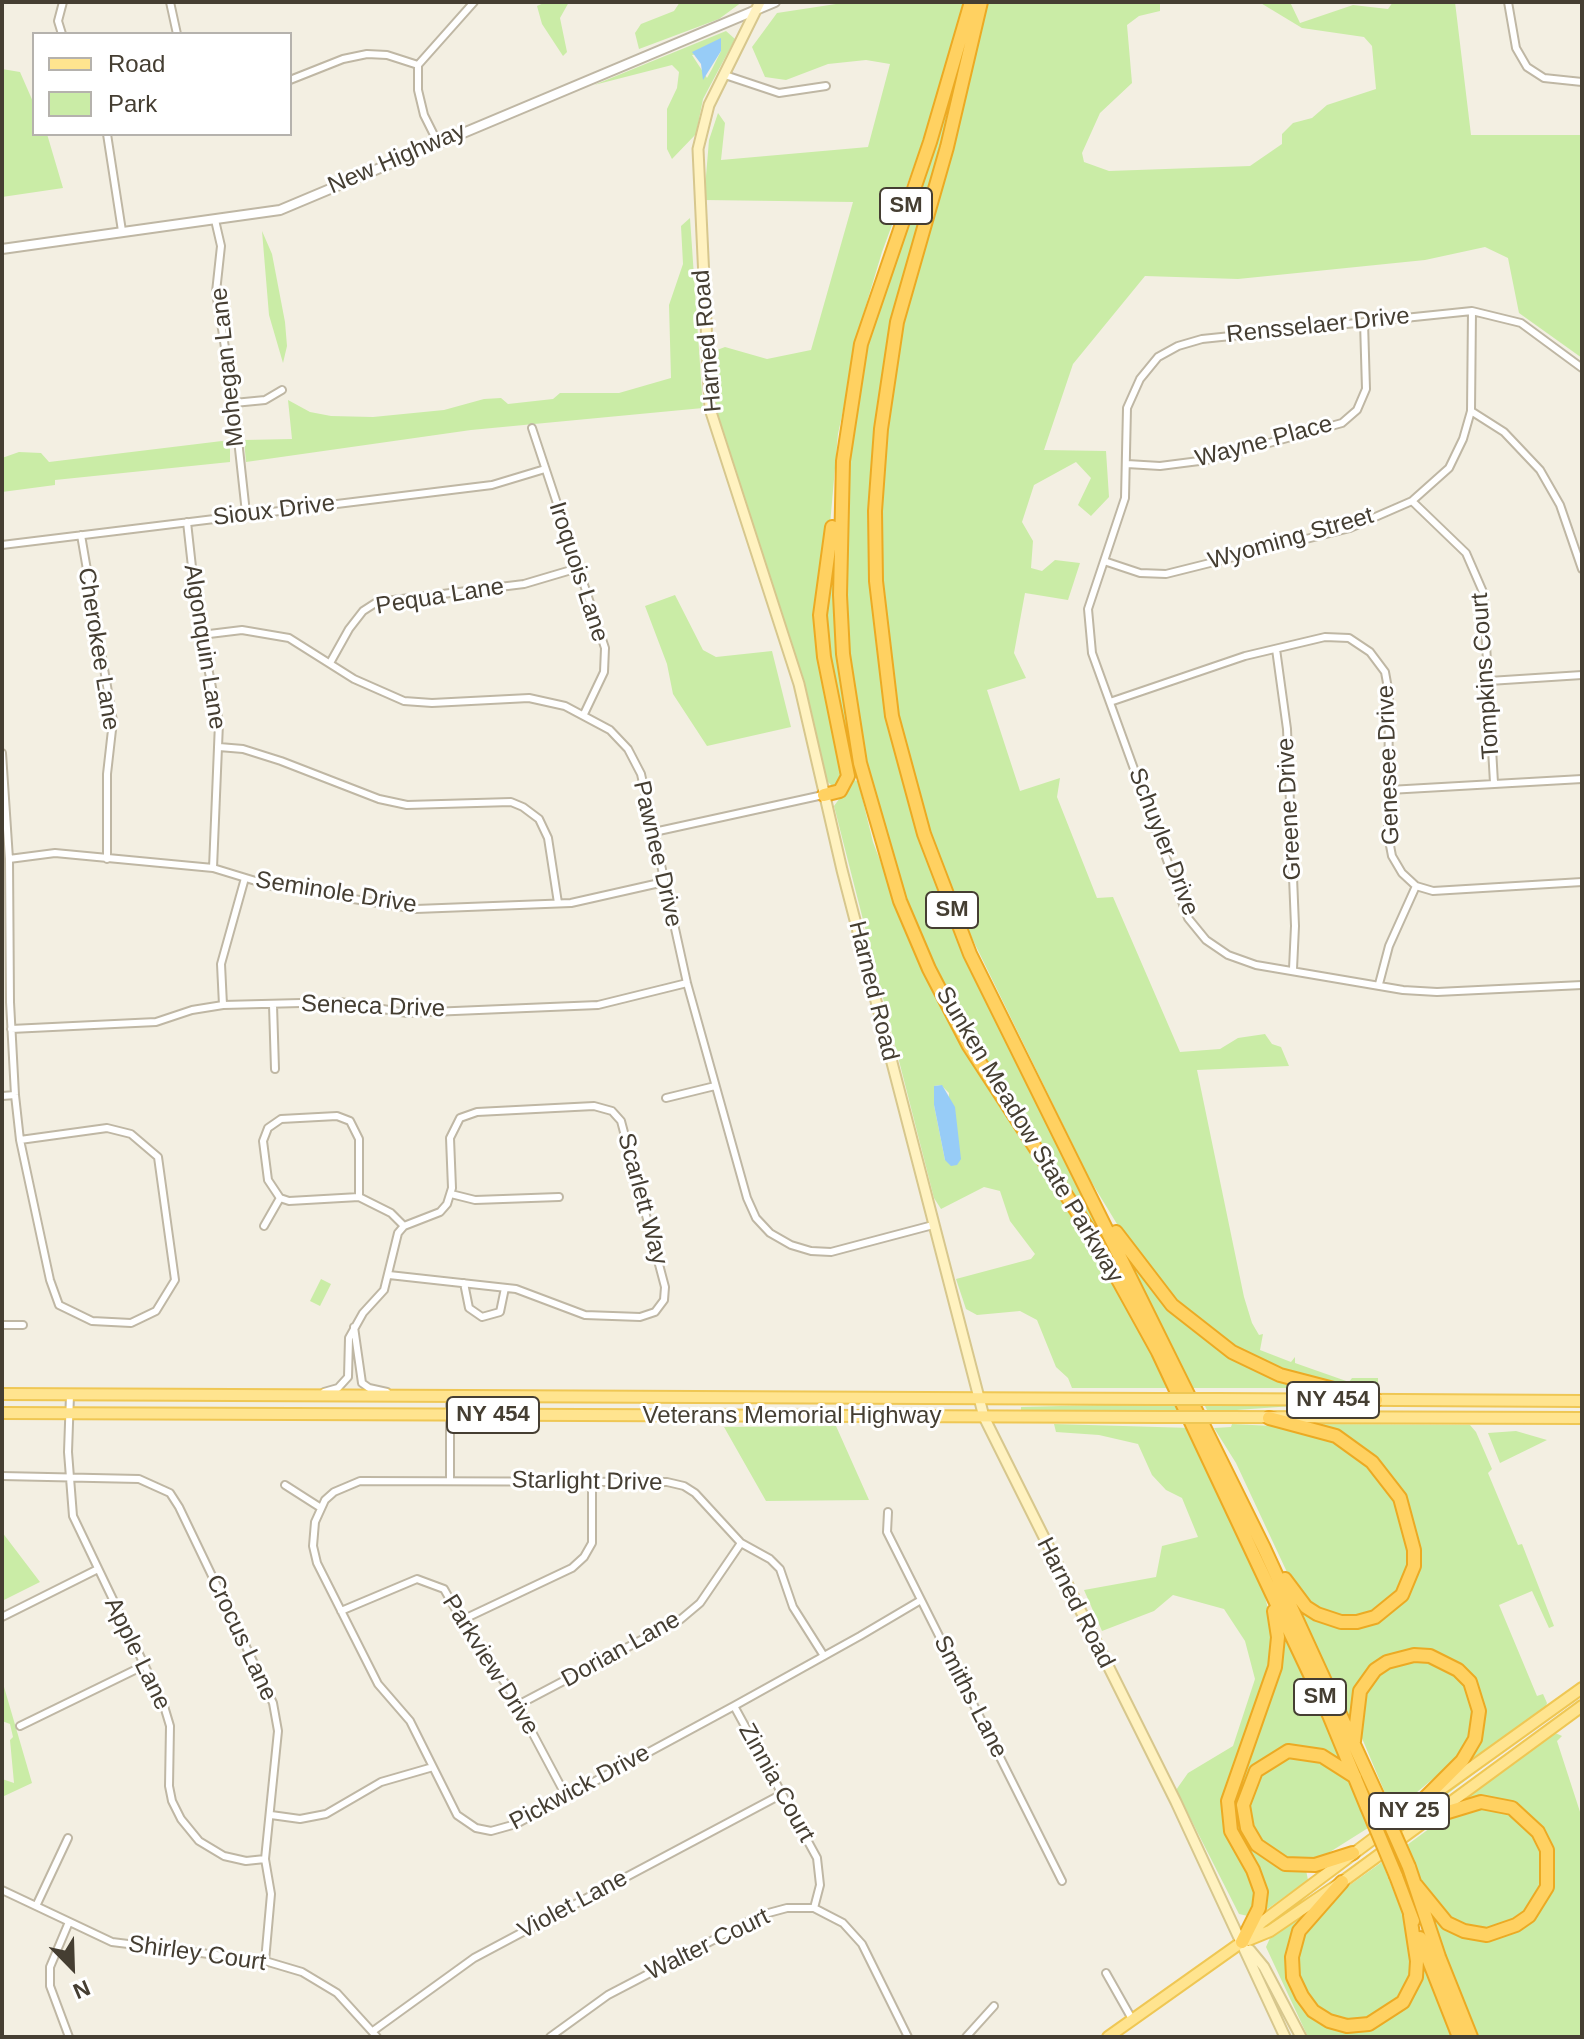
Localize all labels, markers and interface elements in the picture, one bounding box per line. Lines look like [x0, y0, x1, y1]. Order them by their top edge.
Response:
legend [32, 32, 292, 136]
text: Road [108, 50, 165, 77]
text: Park [108, 90, 157, 117]
street label: New Highway [324, 117, 470, 201]
road number: SM [880, 188, 932, 224]
street label: Harned Road [687, 269, 729, 413]
street label: Mohegan Lane [205, 286, 251, 448]
street label: Rensselaer Drive [1225, 302, 1411, 350]
street label: Wayne Place [1192, 410, 1336, 474]
street label: Sioux Drive [211, 489, 337, 533]
street label: Iroquois Lane [542, 498, 614, 646]
street label: Wyoming Street [1205, 502, 1377, 576]
street label: Algonquin Lane [177, 562, 231, 732]
street label: Cherokee Lane [71, 566, 125, 732]
street label: Pequa Lane [374, 573, 506, 621]
street label: Tompkins Court [1466, 592, 1506, 760]
street label: Genesee Drive [1372, 685, 1406, 845]
street label: Greene Drive [1272, 737, 1308, 881]
street label: Schuyler Drive [1122, 764, 1204, 920]
street label: Pawnee Drive [626, 778, 688, 930]
street label: Seminole Drive [253, 866, 419, 920]
road number: SM [926, 892, 978, 928]
street label: Harned Road [842, 918, 904, 1064]
street label: Sunken Meadow State Parkway [929, 982, 1129, 1288]
street label: Seneca Drive [301, 990, 445, 1024]
street label: Scarlett Way [611, 1130, 673, 1268]
road number: NY 454 [1287, 1382, 1379, 1418]
road number: NY 454 [447, 1397, 539, 1433]
street label: Veterans Memorial Highway [643, 1402, 941, 1430]
street label: Starlight Drive [511, 1466, 663, 1498]
street label: Harned Road [1030, 1533, 1120, 1673]
street label: Crocus Lane [199, 1570, 283, 1706]
street label: Parkview Drive [435, 1590, 545, 1740]
street label: Apple Lane [97, 1593, 177, 1715]
street label: Dorian Lane [557, 1606, 685, 1694]
street label: Smiths Lane [927, 1631, 1013, 1763]
road number: SM [1294, 1679, 1346, 1715]
street label: Zinnia Court [732, 1719, 820, 1847]
street label: Pickwick Drive [505, 1739, 655, 1837]
road number: NY 25 [1369, 1793, 1449, 1829]
street label: Violet Lane [513, 1864, 633, 1946]
street label: Walter Court [642, 1903, 774, 1987]
north arrow [32, 1927, 112, 2007]
street label: Shirley Court [126, 1930, 268, 1978]
text: N [69, 1975, 94, 2004]

